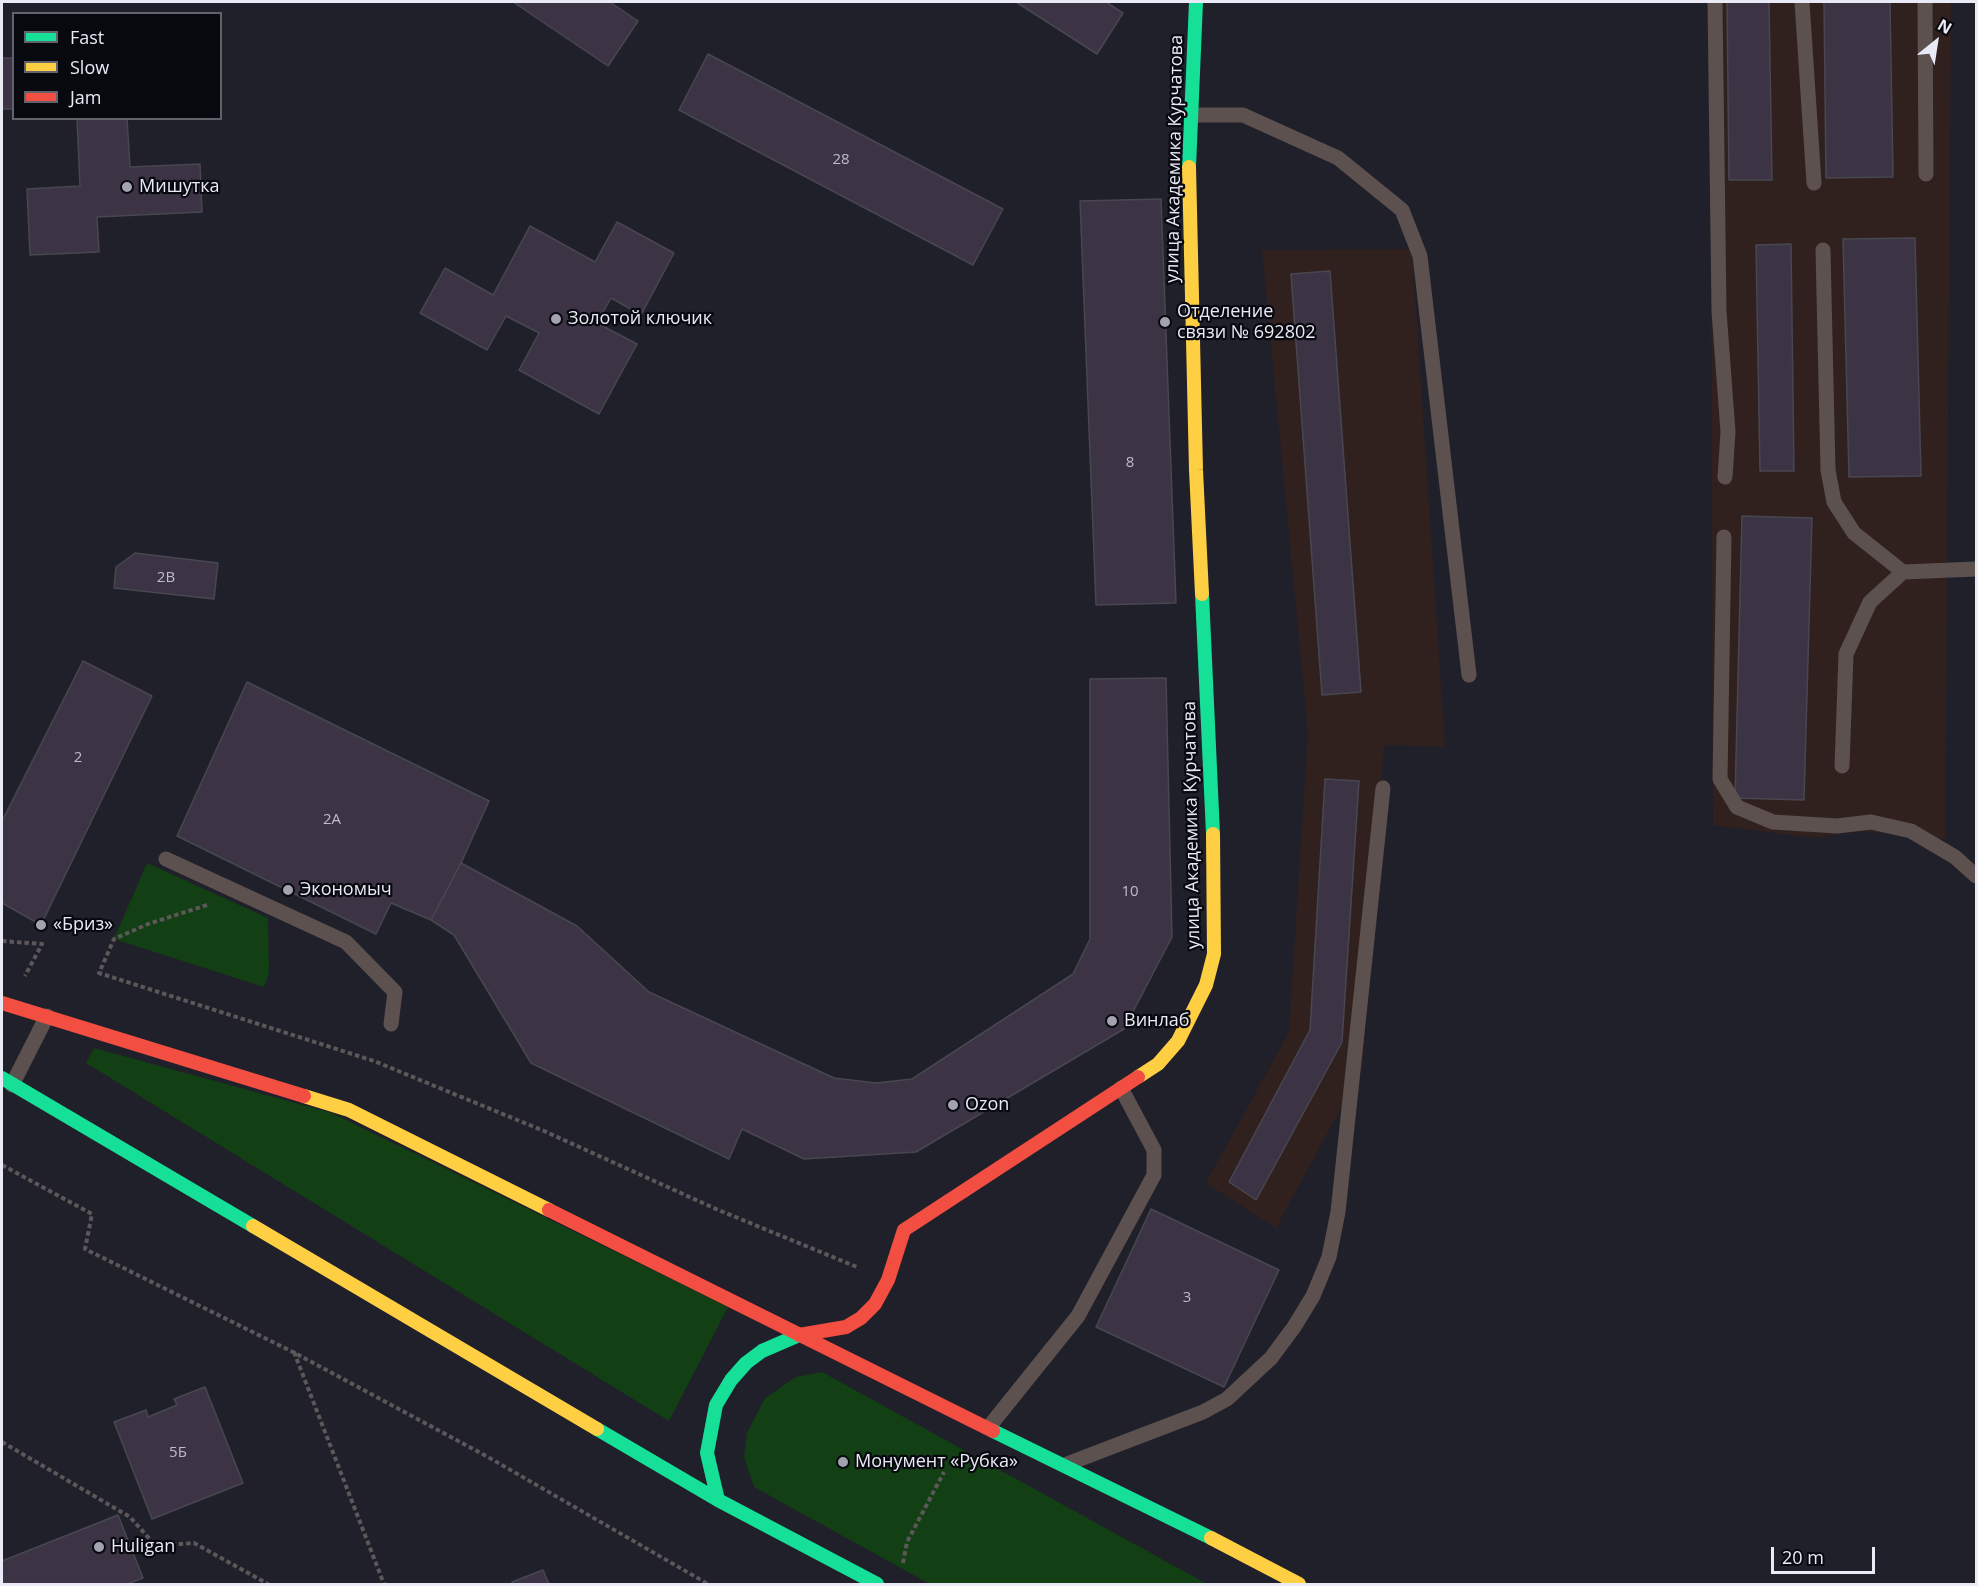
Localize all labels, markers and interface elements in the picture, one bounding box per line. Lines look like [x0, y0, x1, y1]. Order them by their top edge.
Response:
legend [12, 12, 222, 120]
north arrow [1906, 12, 1966, 72]
text: N [1934, 14, 1956, 39]
text: Fast [70, 25, 104, 49]
street label: улица Академика Курчатова [1162, 35, 1188, 283]
text: Slow [70, 55, 109, 79]
text: Jam [70, 85, 102, 109]
house number: 28 [832, 151, 850, 169]
place label: Мишутка [139, 176, 219, 198]
marker: Мишутка [120, 180, 134, 194]
place label: Отделение связи № 692802 [1177, 301, 1316, 344]
place label: Золотой ключик [568, 308, 712, 330]
marker: Золотой ключик [549, 312, 563, 326]
marker: Отделение связи № 692802 [1158, 315, 1172, 329]
house number: 8 [1126, 454, 1134, 472]
house number: 2В [157, 569, 175, 587]
street label: улица Академика Курчатова [1179, 701, 1205, 949]
house number: 2 [74, 749, 82, 767]
house number: 2А [323, 811, 341, 829]
place label: Экономыч [300, 879, 392, 901]
marker: Экономыч [281, 883, 295, 897]
house number: 10 [1121, 883, 1139, 901]
place label: «Бриз» [53, 914, 113, 936]
marker: «Бриз» [34, 918, 48, 932]
place label: Винлаб [1124, 1010, 1189, 1032]
marker: Винлаб [1105, 1014, 1119, 1028]
place label: Ozon [965, 1094, 1009, 1116]
marker: Ozon [946, 1098, 960, 1112]
house number: 3 [1183, 1289, 1191, 1307]
house number: 5Б [169, 1444, 187, 1462]
place label: Монумент «Рубка» [855, 1451, 1018, 1473]
marker: Монумент «Рубка» [836, 1455, 850, 1469]
scale bar [1774, 1535, 1878, 1573]
place label: Huligan [111, 1536, 175, 1558]
marker: Huligan [92, 1540, 106, 1554]
text: 20 m [1782, 1545, 1824, 1569]

